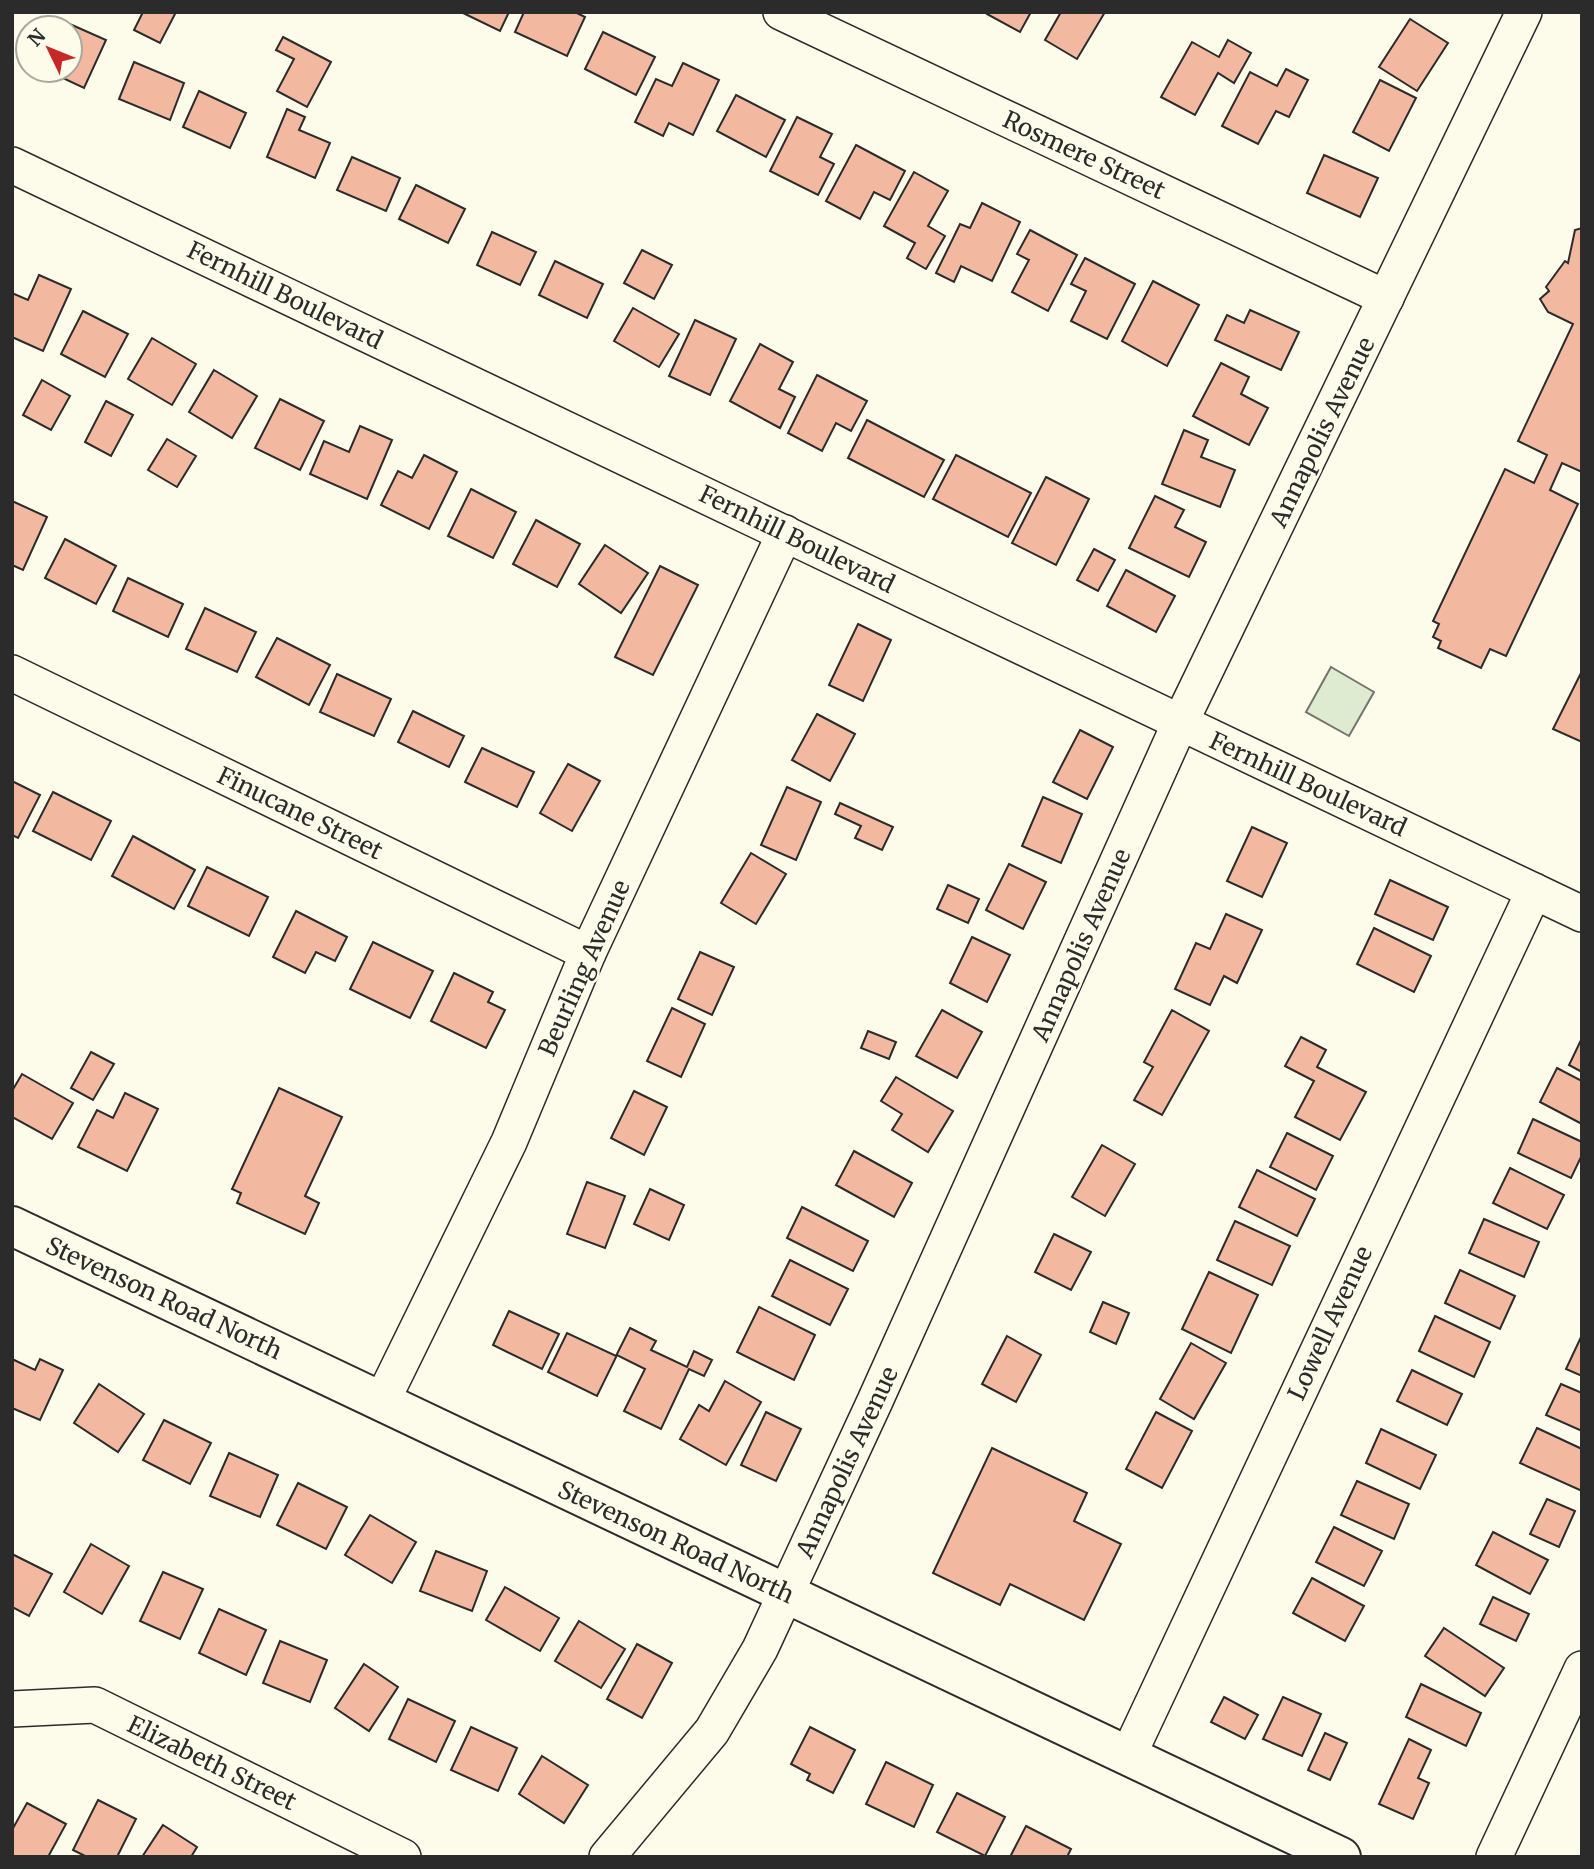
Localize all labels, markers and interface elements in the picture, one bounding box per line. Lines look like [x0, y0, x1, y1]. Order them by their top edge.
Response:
north arrow [14, 14, 84, 84]
text: N [23, 24, 50, 51]
street label: Rosmere Street [998, 104, 1171, 206]
street label: Fernhill Boulevard [182, 234, 388, 356]
street label: Annapolis Avenue [1262, 332, 1381, 533]
street label: Fernhill Boulevard [694, 478, 900, 600]
street label: Fernhill Boulevard [1205, 725, 1411, 843]
street label: Finucane Street [212, 760, 388, 867]
street label: Annapolis Avenue [1024, 844, 1137, 1047]
street label: Beurling Avenue [531, 875, 637, 1061]
street label: Stevenson Road North [41, 1230, 287, 1366]
street label: Lowell Avenue [1281, 1241, 1379, 1405]
street label: Annapolis Avenue [789, 1361, 905, 1563]
street label: Stevenson Road North [553, 1474, 799, 1610]
street label: Elizabeth Street [123, 1709, 302, 1818]

